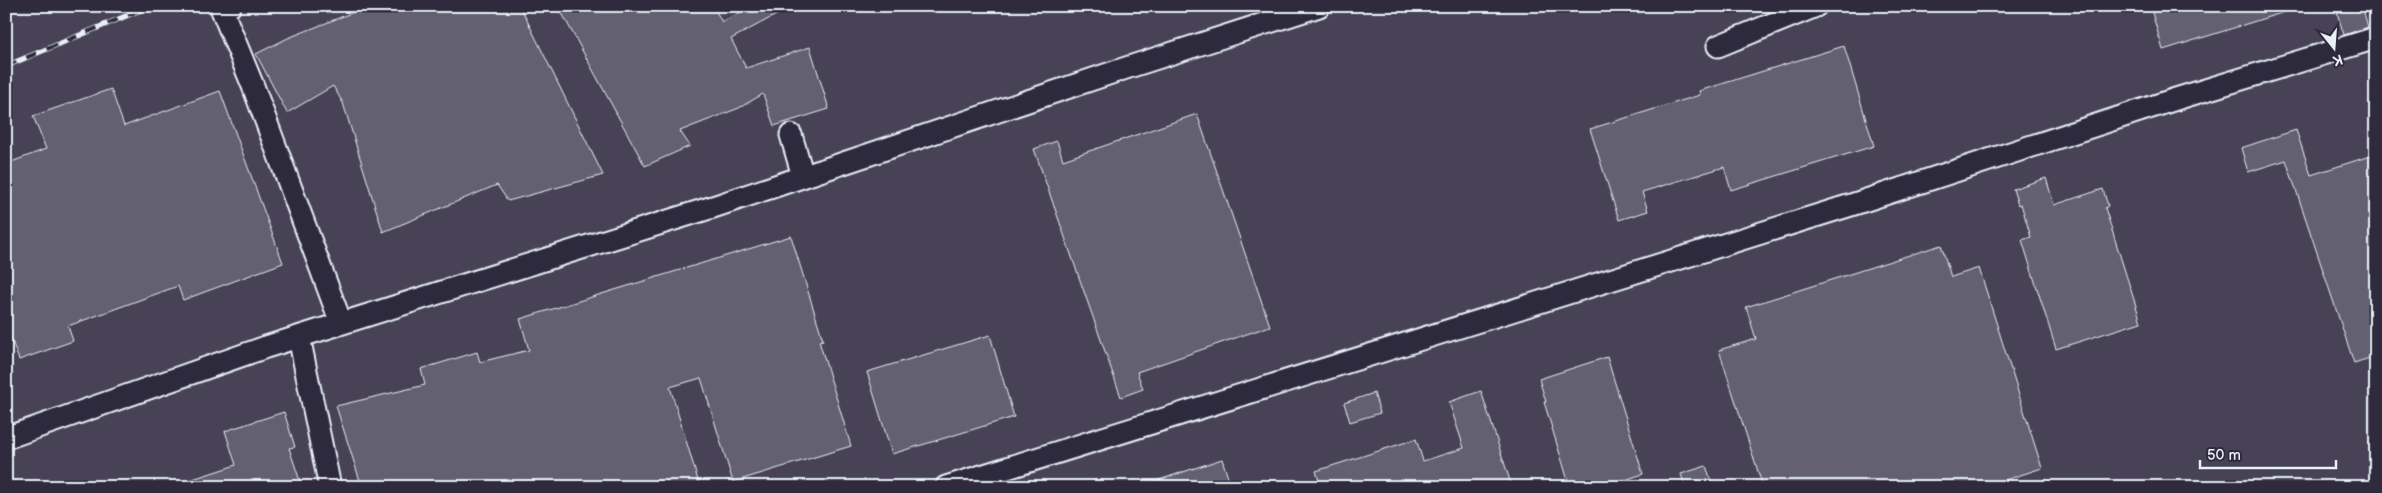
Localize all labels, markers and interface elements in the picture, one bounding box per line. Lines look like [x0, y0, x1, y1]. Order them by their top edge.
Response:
north arrow [2310, 22, 2360, 72]
text: K [2330, 50, 2345, 70]
scale bar [2200, 438, 2336, 470]
text: 50 m [2207, 446, 2241, 465]

